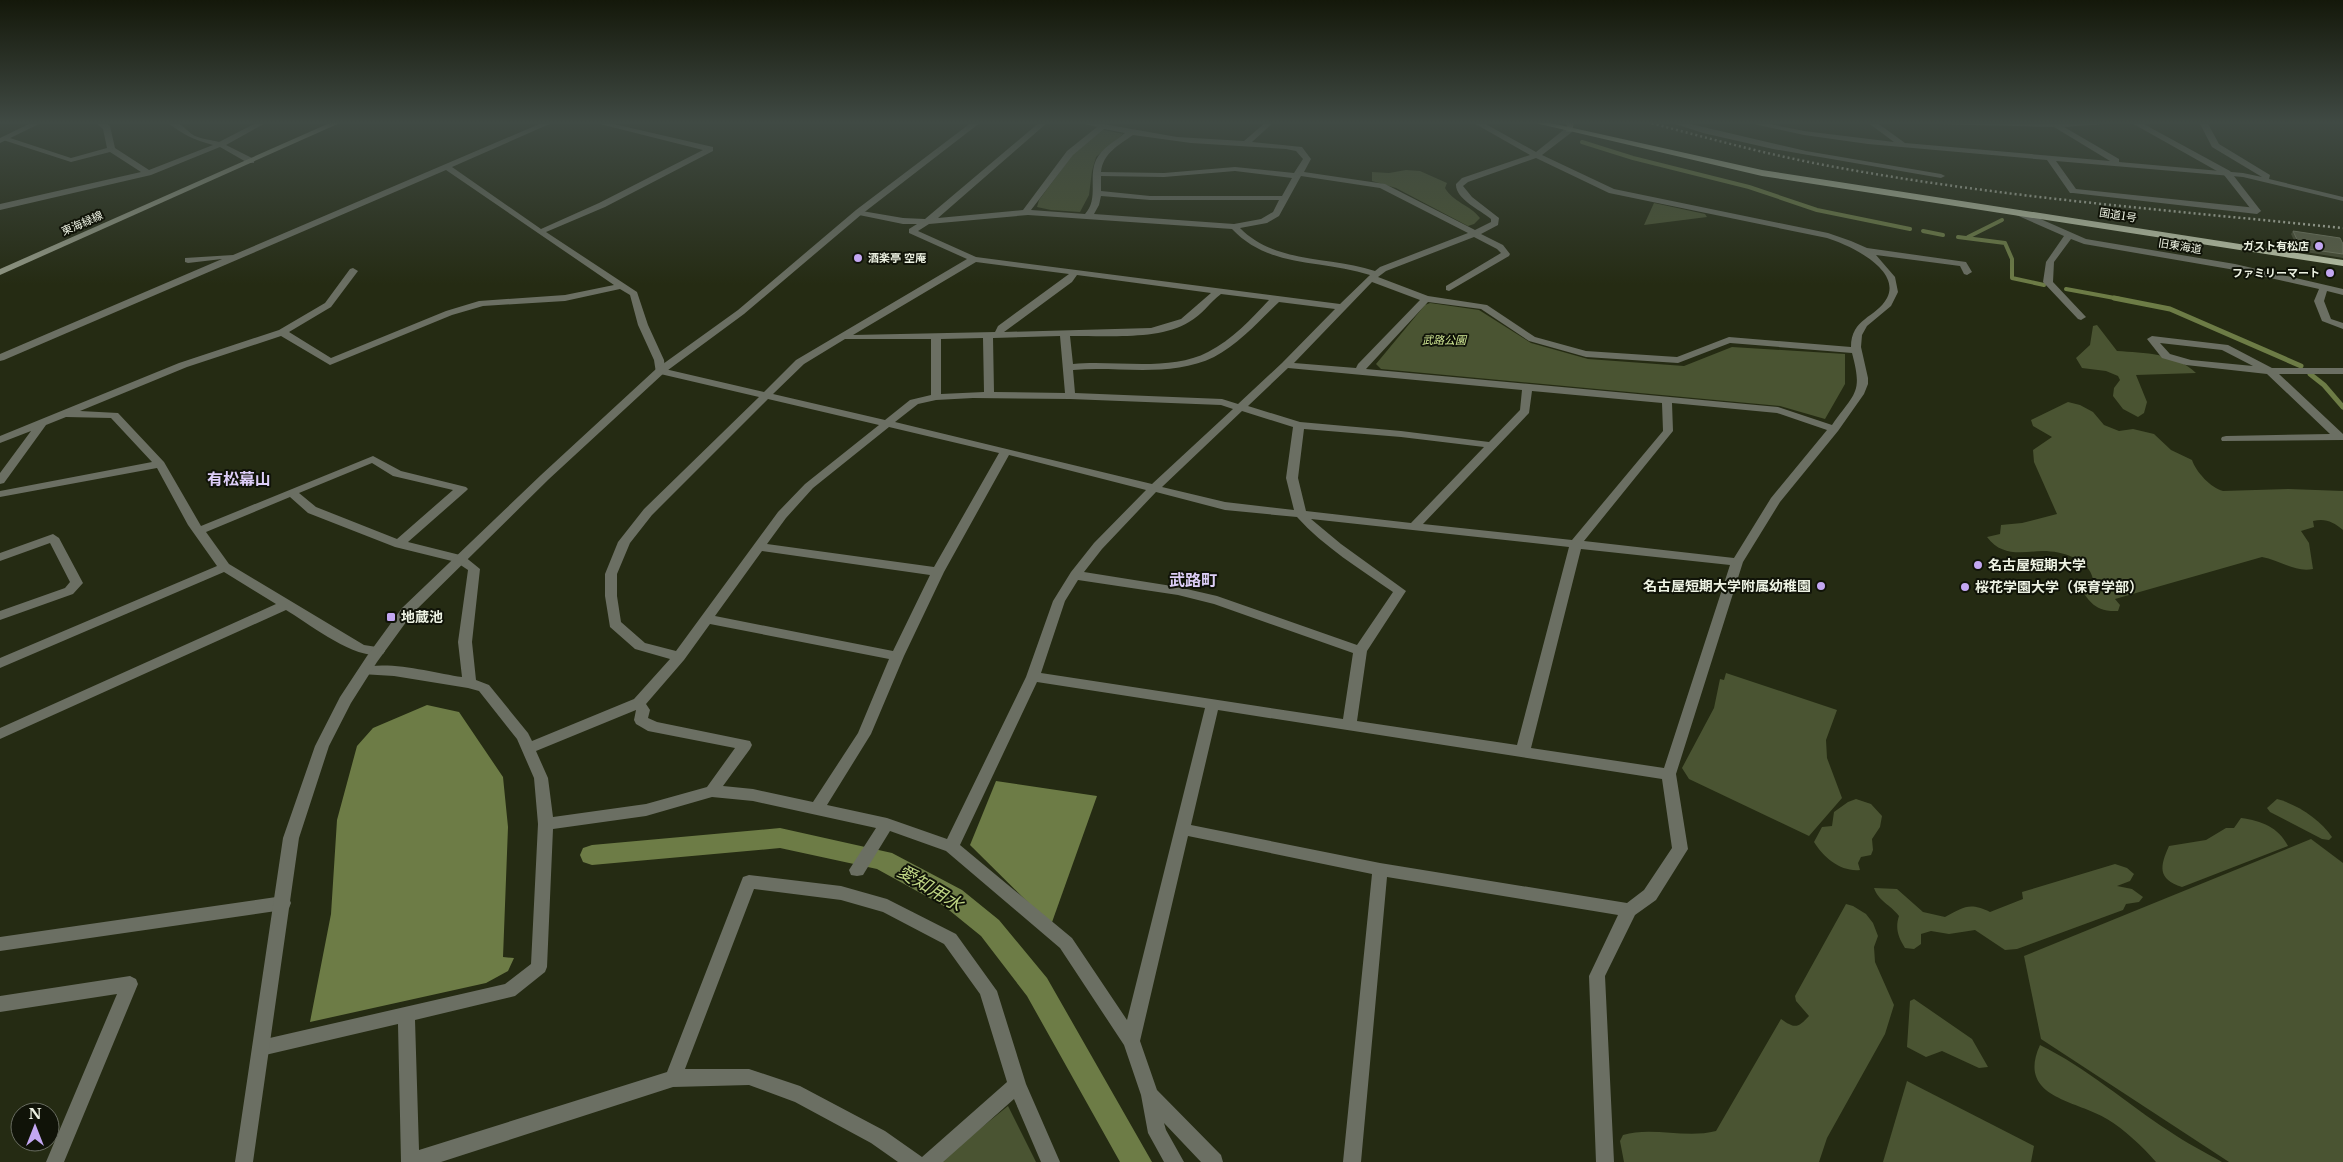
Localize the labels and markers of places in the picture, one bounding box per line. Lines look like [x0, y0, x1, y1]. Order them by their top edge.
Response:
place label: ガスト有松店 [2243, 239, 2309, 253]
marker: ガスト有松店 [2313, 240, 2325, 252]
place label: 酒楽亭 空庵 [868, 251, 927, 265]
marker: 酒楽亭 空庵 [852, 252, 864, 264]
place label: ファミリーマート [2232, 266, 2320, 280]
marker: ファミリーマート [2324, 267, 2336, 279]
place label: 名古屋短期大学 [1988, 556, 2086, 574]
marker: 名古屋短期大学 [1972, 559, 1984, 571]
place label: 名古屋短期大学附属幼稚園 [1643, 577, 1811, 595]
place label: 桜花学園大学（保育学部） [1975, 578, 2143, 596]
marker: 名古屋短期大学附属幼稚園 [1815, 580, 1827, 592]
marker: 桜花学園大学（保育学部） [1959, 581, 1971, 593]
place label: 地蔵池 [401, 608, 443, 626]
marker: 地蔵池 [385, 611, 397, 623]

